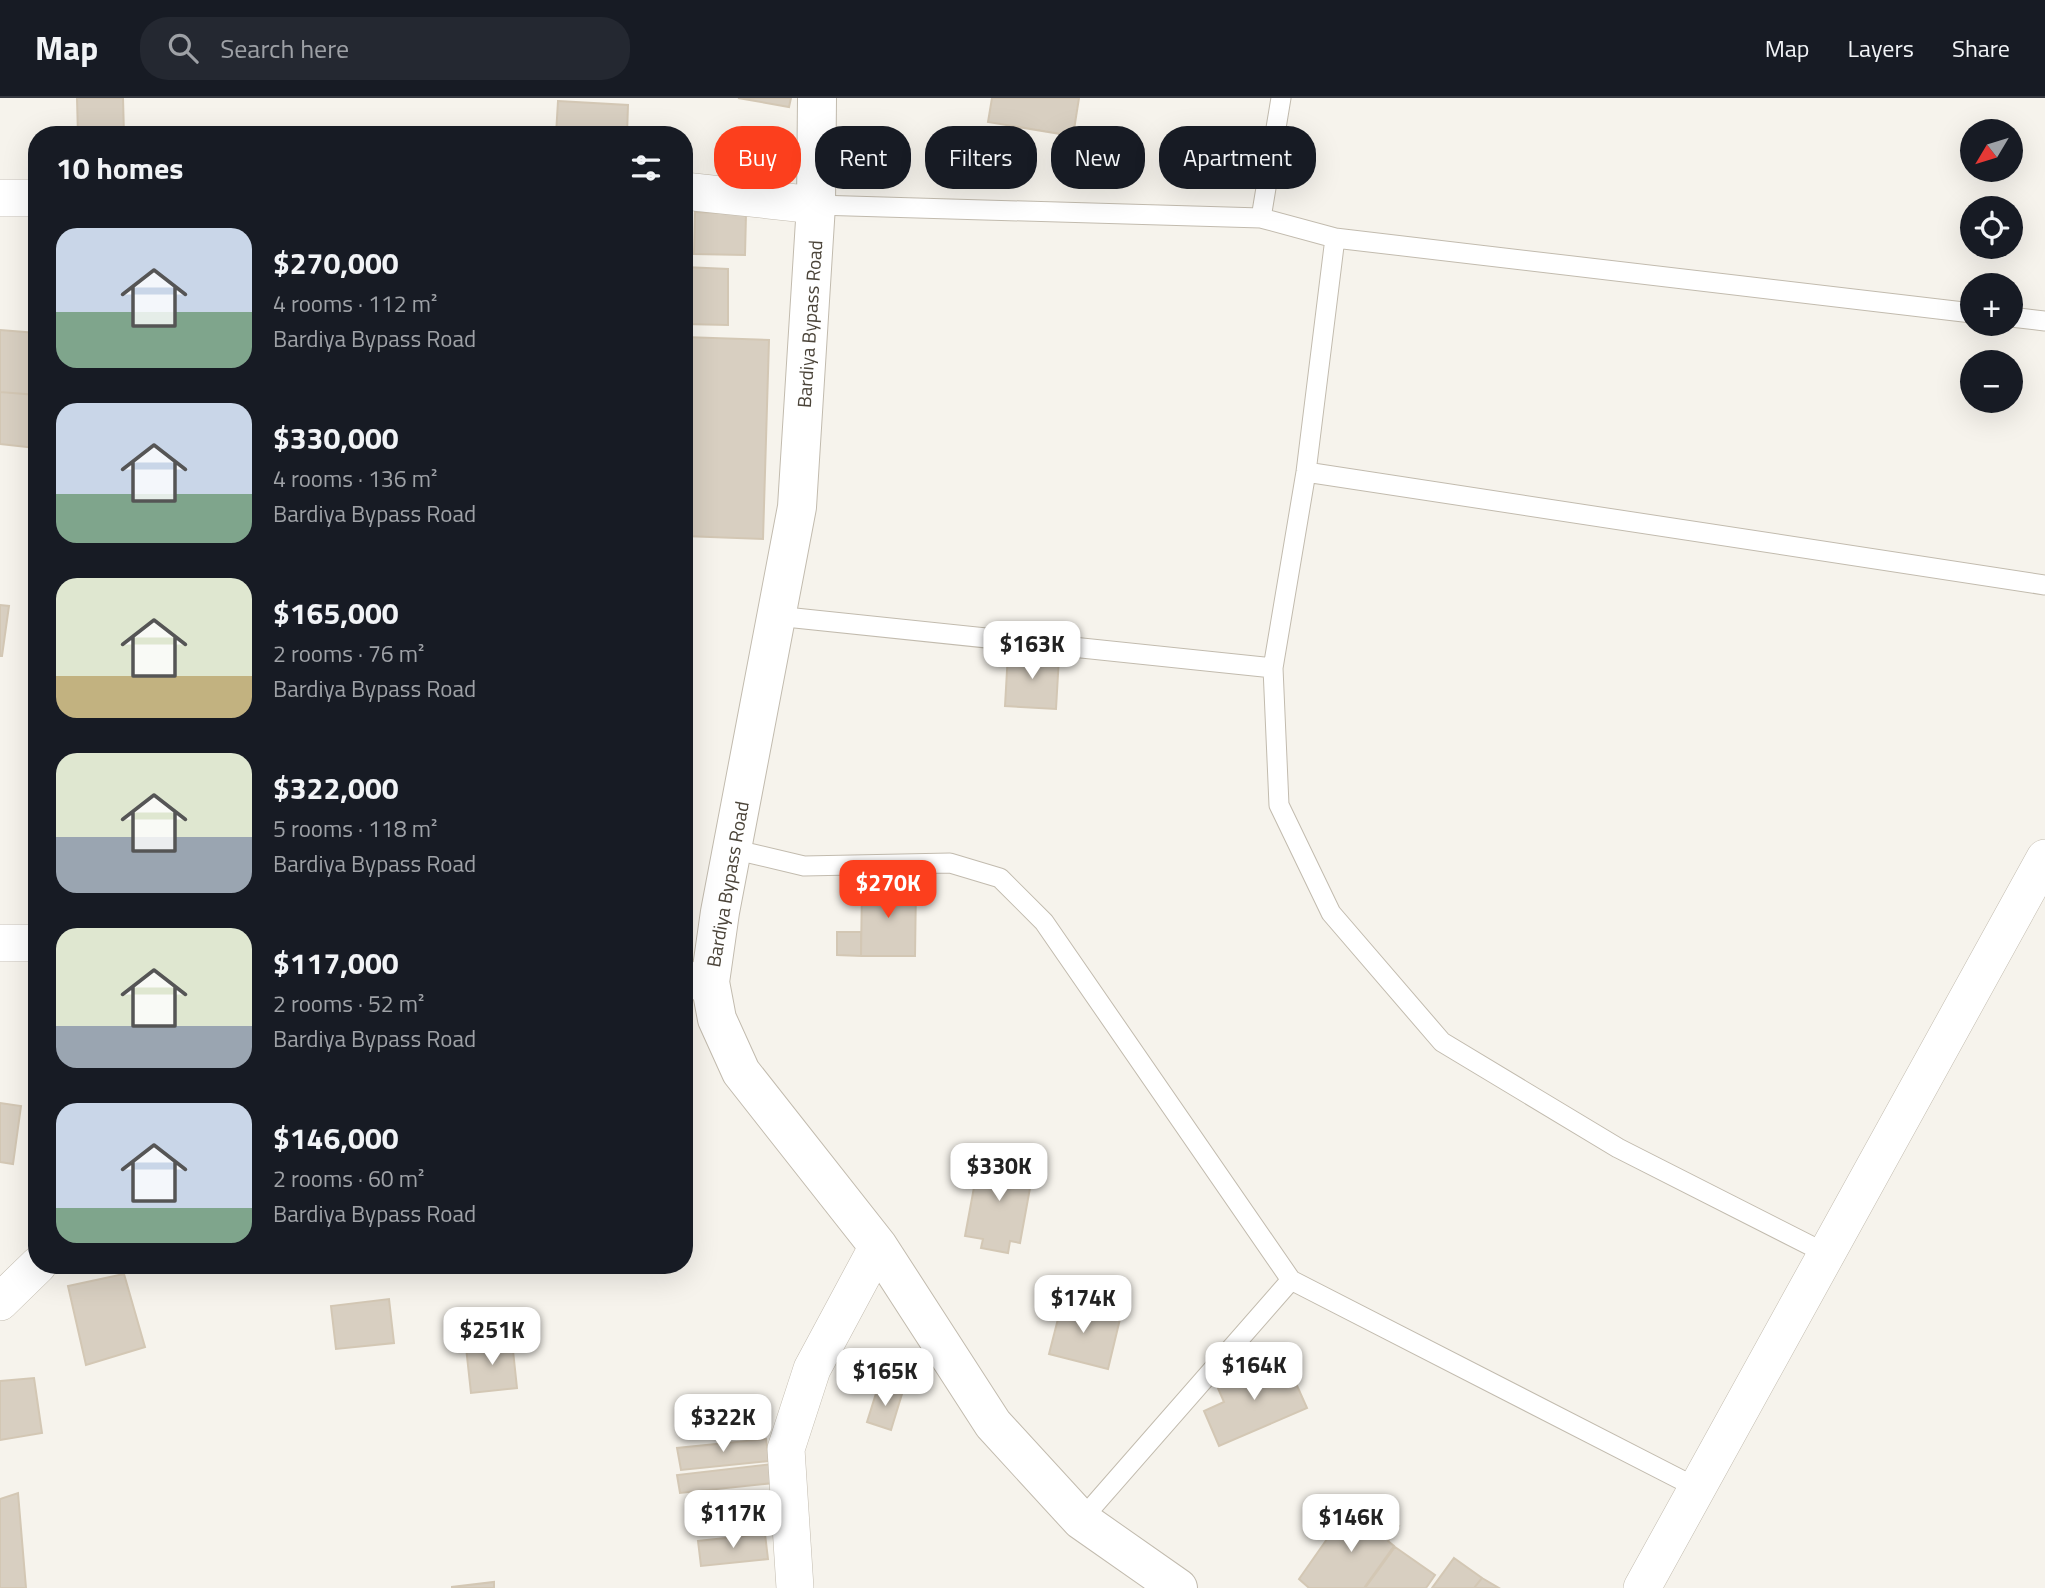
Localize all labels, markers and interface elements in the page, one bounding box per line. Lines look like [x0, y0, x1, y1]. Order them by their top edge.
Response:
search box [140, 17, 630, 80]
text: Map [35, 23, 98, 73]
icon: search [164, 29, 202, 67]
text: Search here [220, 29, 349, 68]
text: Map [1765, 30, 1810, 66]
text: Layers [1848, 30, 1914, 66]
text: Share [1952, 30, 2010, 66]
north arrow [1960, 119, 2023, 182]
map controls [1960, 119, 2023, 413]
chip: Buy [714, 126, 801, 189]
chip: Rent [815, 126, 911, 189]
chip: Filters [925, 126, 1037, 189]
chip: New [1051, 126, 1145, 189]
chip: Apartment [1159, 126, 1316, 189]
text: 10 homes [56, 145, 183, 191]
icon: filters [627, 149, 665, 187]
button: locate [1960, 196, 2023, 259]
street label: Bardiya Bypass Road [789, 239, 829, 409]
text: $270,000 [273, 240, 399, 286]
icon: home [112, 256, 196, 340]
button: + [1960, 273, 2023, 336]
text: 4 rooms · 112 m² [273, 286, 437, 321]
text: Bardiya Bypass Road [273, 321, 476, 356]
button: − [1960, 350, 2023, 413]
text: $330,000 [273, 415, 399, 461]
icon: home [112, 431, 196, 515]
text: 4 rooms · 136 m² [273, 461, 437, 496]
text: Bardiya Bypass Road [273, 496, 476, 531]
text: $165,000 [273, 590, 399, 636]
icon: home [112, 606, 196, 690]
pin: $163K [983, 622, 1081, 681]
text: $163K [999, 626, 1065, 661]
text: 2 rooms · 76 m² [273, 636, 424, 671]
text: Bardiya Bypass Road [273, 671, 476, 706]
text: $322,000 [273, 765, 399, 811]
icon: home [112, 781, 196, 865]
street label: Bardiya Bypass Road [698, 799, 756, 969]
text: 5 rooms · 118 m² [273, 811, 437, 846]
text: Bardiya Bypass Road [273, 846, 476, 881]
pin: $270K [839, 860, 937, 920]
text: $270K [855, 865, 921, 900]
text: $117,000 [273, 940, 399, 986]
icon: home [112, 956, 196, 1040]
text: 2 rooms · 52 m² [273, 986, 424, 1021]
text: Bardiya Bypass Road [273, 1021, 476, 1056]
text: $146,000 [273, 1115, 399, 1161]
icon: home [112, 1131, 196, 1215]
pin: $330K [950, 1144, 1048, 1203]
text: $330K [966, 1148, 1032, 1183]
text: 2 rooms · 60 m² [273, 1161, 424, 1196]
text: Bardiya Bypass Road [273, 1196, 476, 1231]
pin: $174K [1034, 1276, 1132, 1335]
text: $174K [1050, 1280, 1116, 1315]
pin: $251K [443, 1308, 541, 1367]
text: $251K [459, 1312, 525, 1347]
pin: $164K [1205, 1342, 1303, 1402]
text: $164K [1221, 1347, 1287, 1382]
pin: $165K [836, 1348, 934, 1408]
text: $165K [852, 1353, 918, 1388]
pin: $322K [674, 1394, 772, 1454]
text: $322K [690, 1399, 756, 1434]
pin: $117K [684, 1490, 782, 1550]
pin: $146K [1302, 1494, 1400, 1554]
text: $117K [700, 1495, 766, 1530]
text: $146K [1318, 1499, 1384, 1534]

